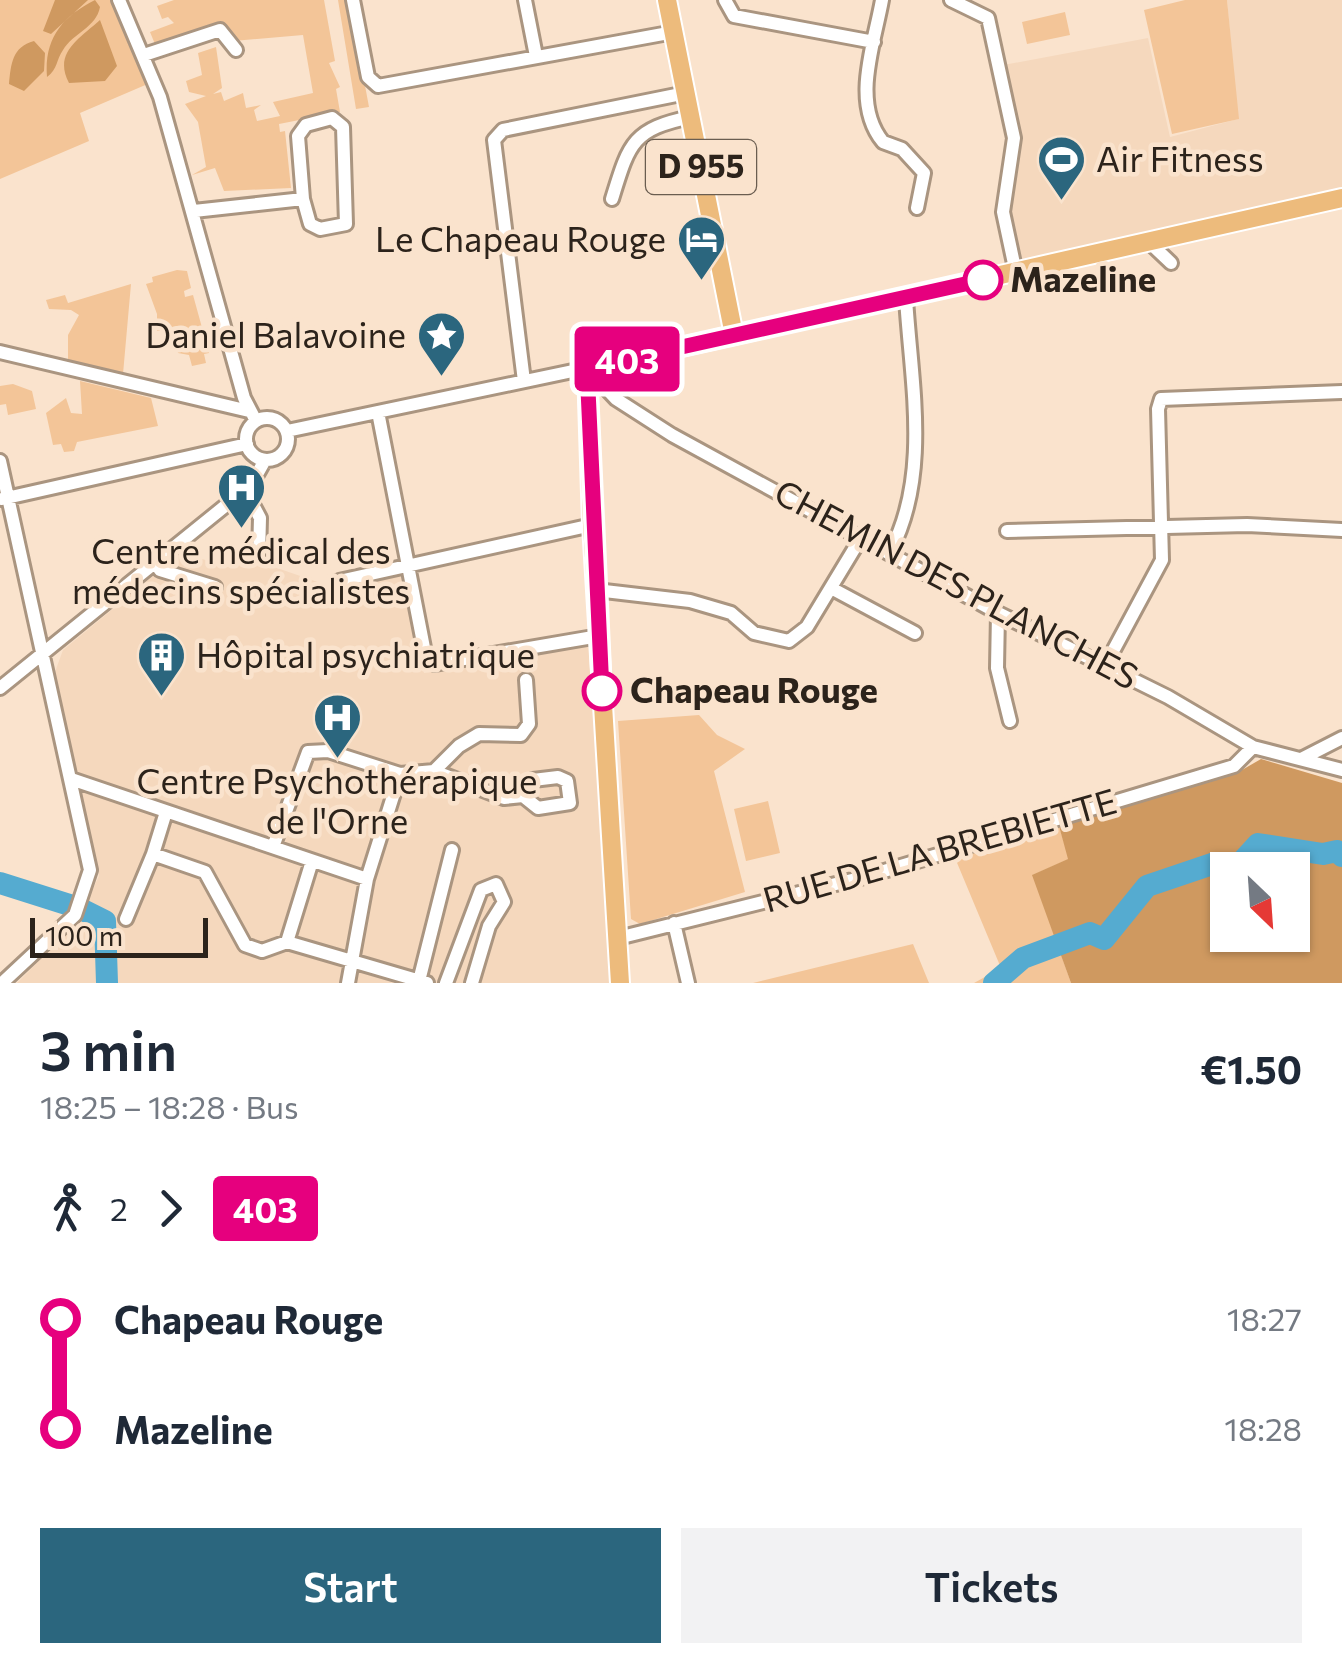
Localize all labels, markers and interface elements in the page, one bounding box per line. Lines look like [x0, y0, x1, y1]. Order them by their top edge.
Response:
sports icon: Air Fitness [1035, 134, 1087, 202]
place label: Air Fitness [1096, 136, 1264, 179]
road number: D 955 [646, 140, 756, 194]
hotel icon: Le Chapeau Rouge [675, 214, 727, 282]
place label: Le Chapeau Rouge [375, 216, 666, 259]
place label: Mazeline [1010, 256, 1156, 299]
marker: Mazeline [964, 261, 1002, 299]
place icon: Daniel Balavoine [415, 310, 467, 378]
place label: Daniel Balavoine [145, 312, 406, 355]
line badge: 403 [570, 326, 684, 392]
text: 403 [595, 338, 659, 381]
hospital icon: Centre médical des médecins spécialistes [215, 462, 267, 530]
street label: CHEMIN DES PLANCHES [768, 469, 1146, 697]
place label: Centre médical des médecins spécialistes [72, 528, 410, 611]
building icon: Hôpital psychiatrique [135, 630, 187, 698]
place label: Hôpital psychiatrique [196, 632, 535, 675]
place label: Chapeau Rouge [630, 667, 878, 710]
marker: Chapeau Rouge [583, 672, 621, 710]
hospital icon: Centre Psychothérapique de l'Orne [311, 692, 363, 760]
place label: Centre Psychothérapique de l'Orne [137, 758, 537, 841]
street label: RUE DE LA BREBIETTE [758, 778, 1121, 920]
north arrow [1210, 852, 1310, 952]
map controls [1210, 852, 1310, 952]
scale bar [30, 913, 208, 958]
text: 100 m [45, 918, 123, 952]
text: 3 min [40, 1015, 177, 1082]
text: €1.50 [1201, 1045, 1302, 1092]
text: 18:25 – 18:28 · Bus [40, 1086, 299, 1126]
icon: walk [40, 1181, 95, 1236]
icon: forward [143, 1181, 198, 1236]
text: 403 [233, 1187, 298, 1230]
text: 2 [110, 1188, 128, 1228]
text: Chapeau Rouge [114, 1295, 383, 1342]
text: 18:27 [1227, 1298, 1302, 1338]
text: Mazeline [114, 1405, 273, 1452]
text: 18:28 [1224, 1408, 1302, 1448]
button: Start [40, 1528, 661, 1643]
button: Tickets [681, 1528, 1302, 1643]

